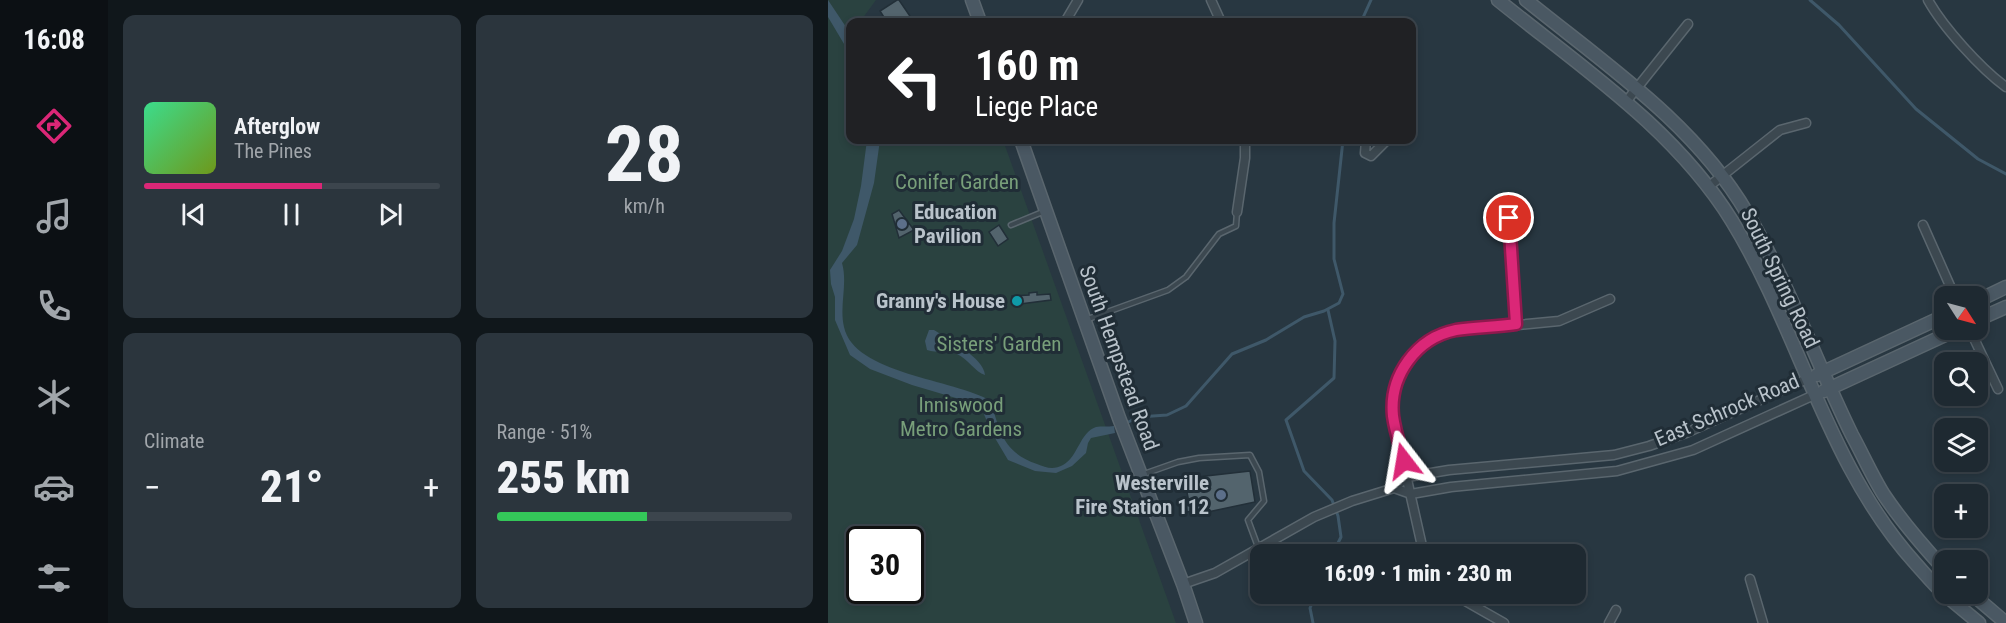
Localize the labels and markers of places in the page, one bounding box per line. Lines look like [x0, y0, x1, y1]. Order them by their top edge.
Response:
pin [1483, 192, 1534, 243]
place label: Education Pavilion [914, 200, 997, 248]
marker: Education Pavilion [895, 217, 909, 231]
place label: Granny's House [876, 289, 1005, 313]
marker: Granny's House [1010, 294, 1024, 308]
place label: Westerville Fire Station 112 [1075, 471, 1209, 519]
marker: Westerville Fire Station 112 [1214, 488, 1228, 502]

